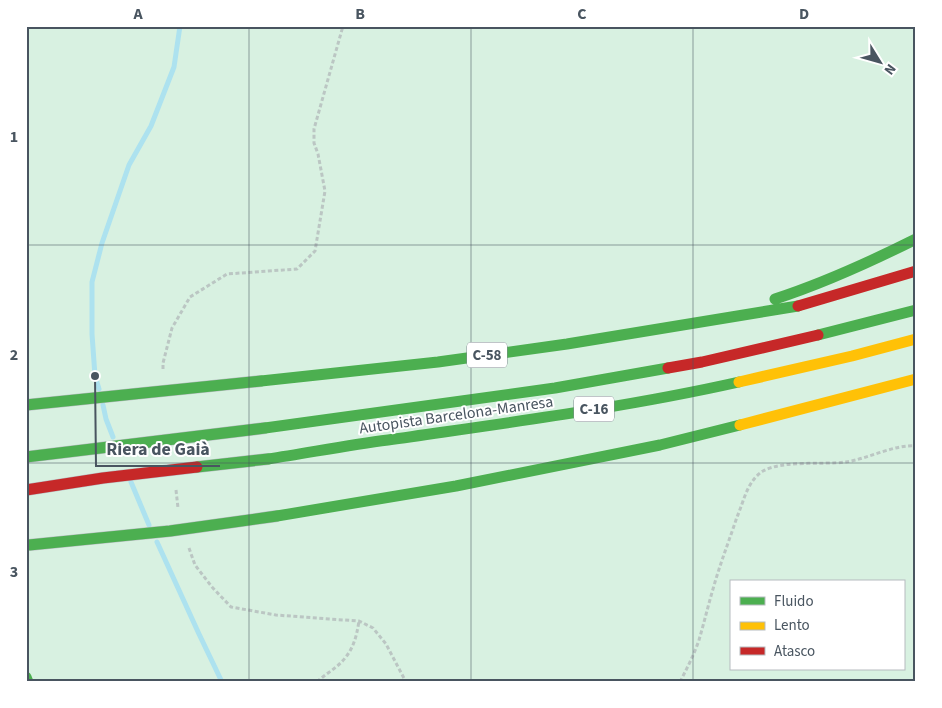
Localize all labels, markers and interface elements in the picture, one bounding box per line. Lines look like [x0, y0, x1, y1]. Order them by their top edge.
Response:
text: A [132, 3, 143, 25]
text: B [355, 3, 365, 25]
text: C [577, 3, 587, 25]
text: D [799, 3, 809, 25]
north arrow [854, 38, 904, 88]
text: N [879, 59, 900, 79]
text: 1 [10, 126, 18, 148]
road number: C-58 [467, 342, 507, 368]
text: 2 [10, 344, 18, 366]
street label: Autopista Barcelona-Manresa [358, 390, 554, 439]
road number: C-16 [574, 396, 614, 422]
callout: Riera de Gaià [96, 433, 220, 466]
text: Riera de Gaià [106, 437, 210, 462]
text: 3 [10, 561, 18, 583]
legend [730, 580, 904, 670]
text: Fluido [774, 591, 814, 612]
text: Lento [774, 615, 810, 636]
text: Atasco [774, 641, 815, 662]

